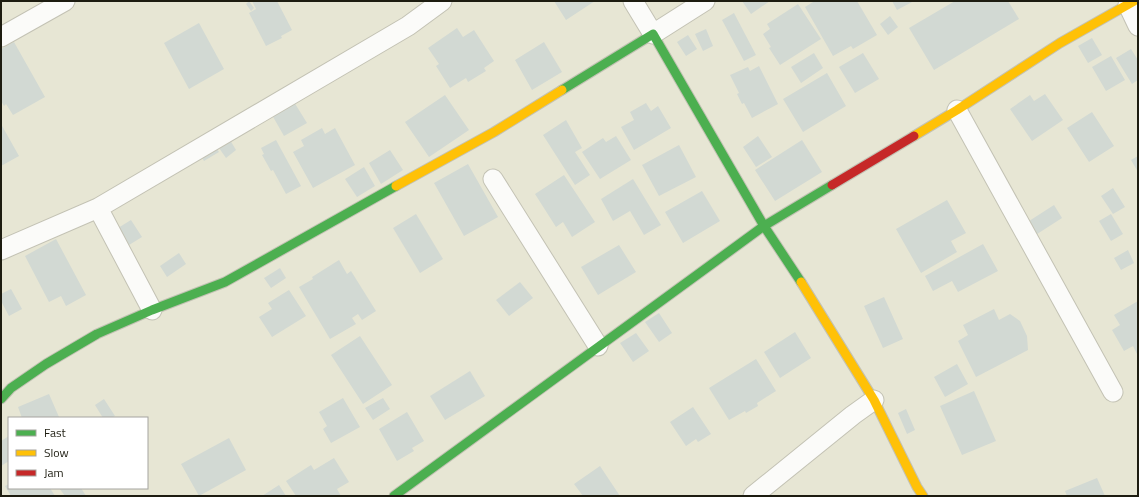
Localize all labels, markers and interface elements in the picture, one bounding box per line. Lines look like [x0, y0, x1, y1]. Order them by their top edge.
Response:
legend [8, 417, 148, 489]
text: Fast [44, 423, 67, 442]
text: Slow [44, 443, 69, 462]
text: Jam [44, 463, 64, 482]

